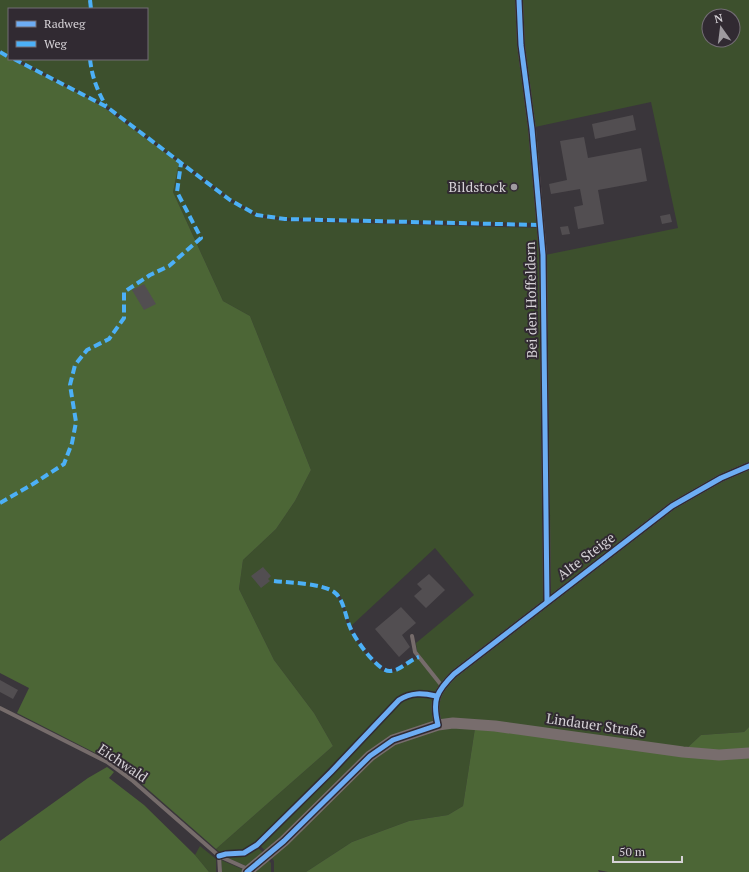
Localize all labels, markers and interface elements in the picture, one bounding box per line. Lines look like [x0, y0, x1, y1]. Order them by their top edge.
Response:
legend [8, 8, 148, 60]
north arrow [701, 8, 741, 48]
text: N [713, 10, 725, 26]
text: Radweg [44, 16, 86, 31]
text: Weg [44, 36, 67, 51]
place label: Bildstock [448, 177, 507, 196]
marker: Bildstock [509, 182, 519, 192]
street label: Bei den Hoffeldern [520, 241, 541, 359]
street label: Alte Steige [553, 528, 618, 584]
street label: Lindauer Straße [545, 708, 647, 741]
street label: Eichwald [95, 739, 152, 786]
scale bar [613, 838, 682, 864]
text: 50 m [619, 844, 646, 859]

